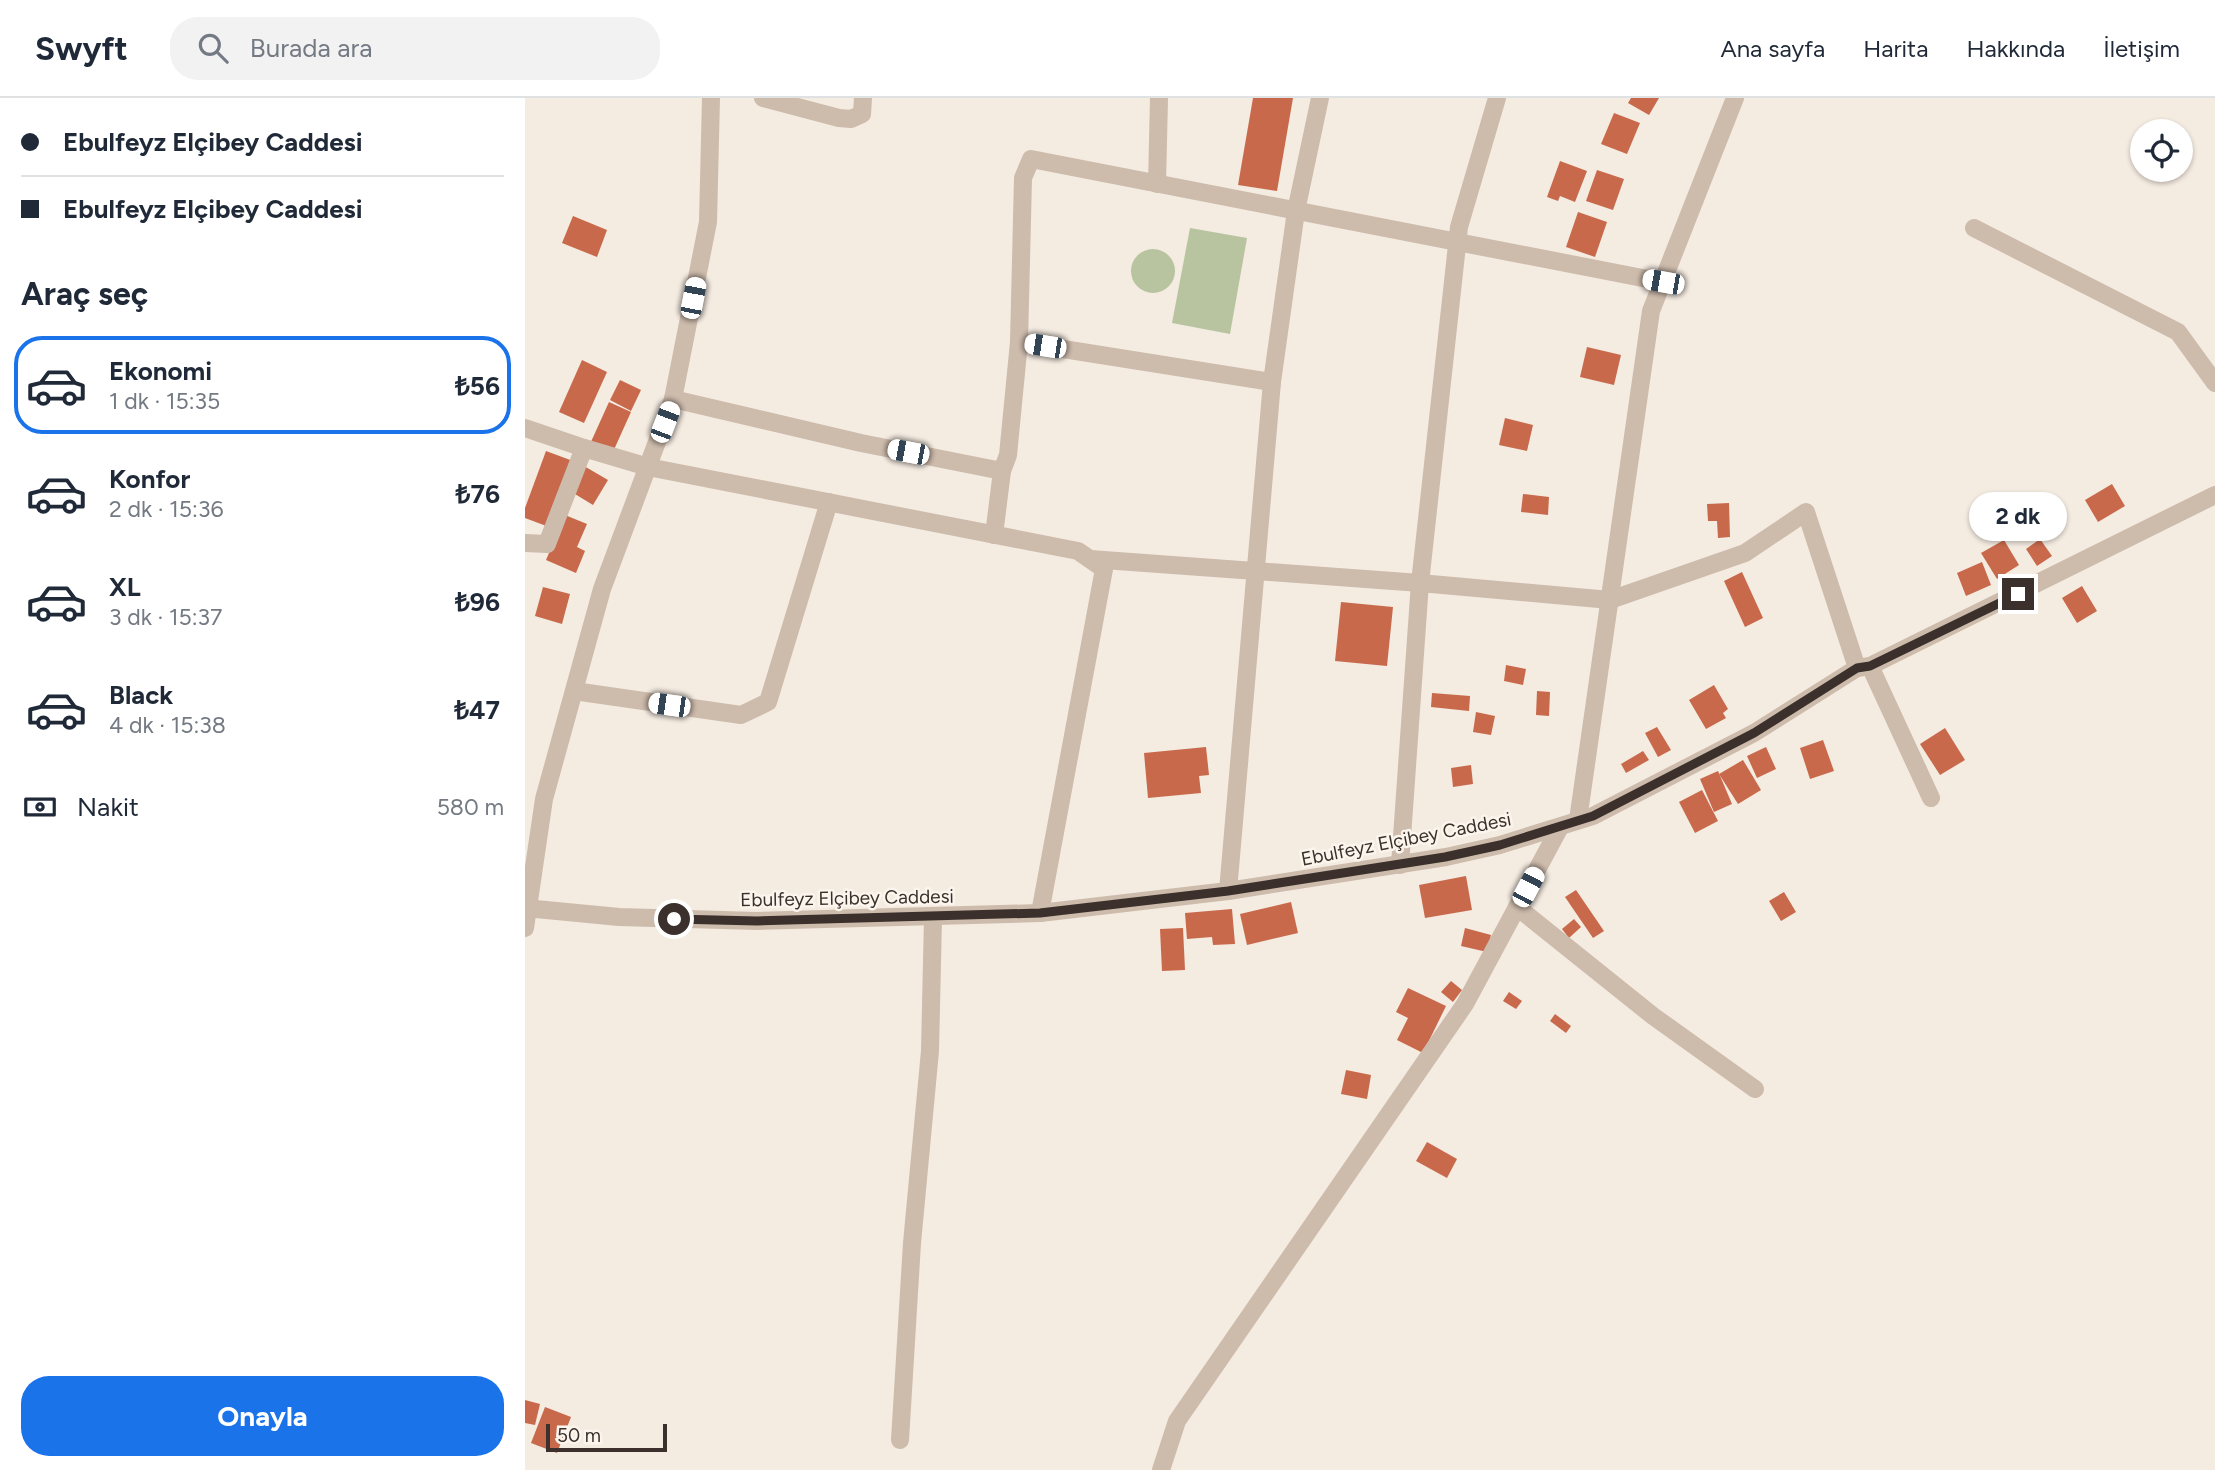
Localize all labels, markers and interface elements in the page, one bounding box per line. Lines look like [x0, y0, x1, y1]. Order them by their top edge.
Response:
search box [170, 17, 660, 80]
text: Swyft [35, 29, 128, 68]
icon: search [194, 29, 232, 67]
text: Burada ara [250, 32, 373, 64]
text: Ana sayfa [1720, 34, 1825, 63]
text: Harita [1863, 34, 1928, 63]
text: Hakkında [1966, 34, 2065, 63]
text: İletişim [2103, 34, 2180, 63]
map controls [2130, 119, 2193, 182]
button: locate [2130, 119, 2193, 182]
text: Ebulfeyz Elçibey Caddesi [63, 126, 362, 158]
text: Ebulfeyz Elçibey Caddesi [63, 193, 362, 225]
car [1641, 268, 1686, 296]
text: Araç seç [21, 275, 148, 313]
car [679, 275, 708, 321]
car [1023, 332, 1068, 360]
icon: car [25, 354, 88, 417]
text: Ekonomi [109, 355, 212, 387]
text: ₺56 [455, 370, 500, 402]
text: 1 dk · 15:35 [109, 387, 220, 415]
car [648, 399, 683, 445]
car [886, 438, 931, 466]
icon: car [25, 462, 88, 525]
text: Konfor [109, 463, 190, 495]
text: ₺76 [456, 478, 500, 510]
callout: 2 dk [1969, 492, 2067, 542]
text: 2 dk · 15:36 [109, 495, 223, 523]
text: 2 dk [1996, 502, 2040, 530]
icon: car [25, 570, 88, 633]
text: XL [109, 571, 141, 603]
route end [2002, 578, 2034, 610]
text: ₺96 [455, 586, 500, 618]
text: 3 dk · 15:37 [109, 603, 222, 631]
icon: car [25, 678, 88, 741]
text: Black [109, 679, 173, 711]
car [647, 692, 692, 718]
text: ₺47 [454, 694, 500, 726]
text: 4 dk · 15:38 [109, 711, 226, 739]
icon: cash [21, 788, 59, 826]
text: Nakit [77, 791, 139, 823]
text: 580 m [437, 793, 504, 821]
street label: Ebulfeyz Elçibey Caddesi [1299, 807, 1513, 871]
car [1509, 864, 1548, 910]
street label: Ebulfeyz Elçibey Caddesi [740, 885, 954, 911]
route start [658, 903, 690, 935]
button: Onayla [21, 1376, 504, 1456]
scale bar [546, 1421, 667, 1453]
text: 50 m [557, 1424, 601, 1447]

